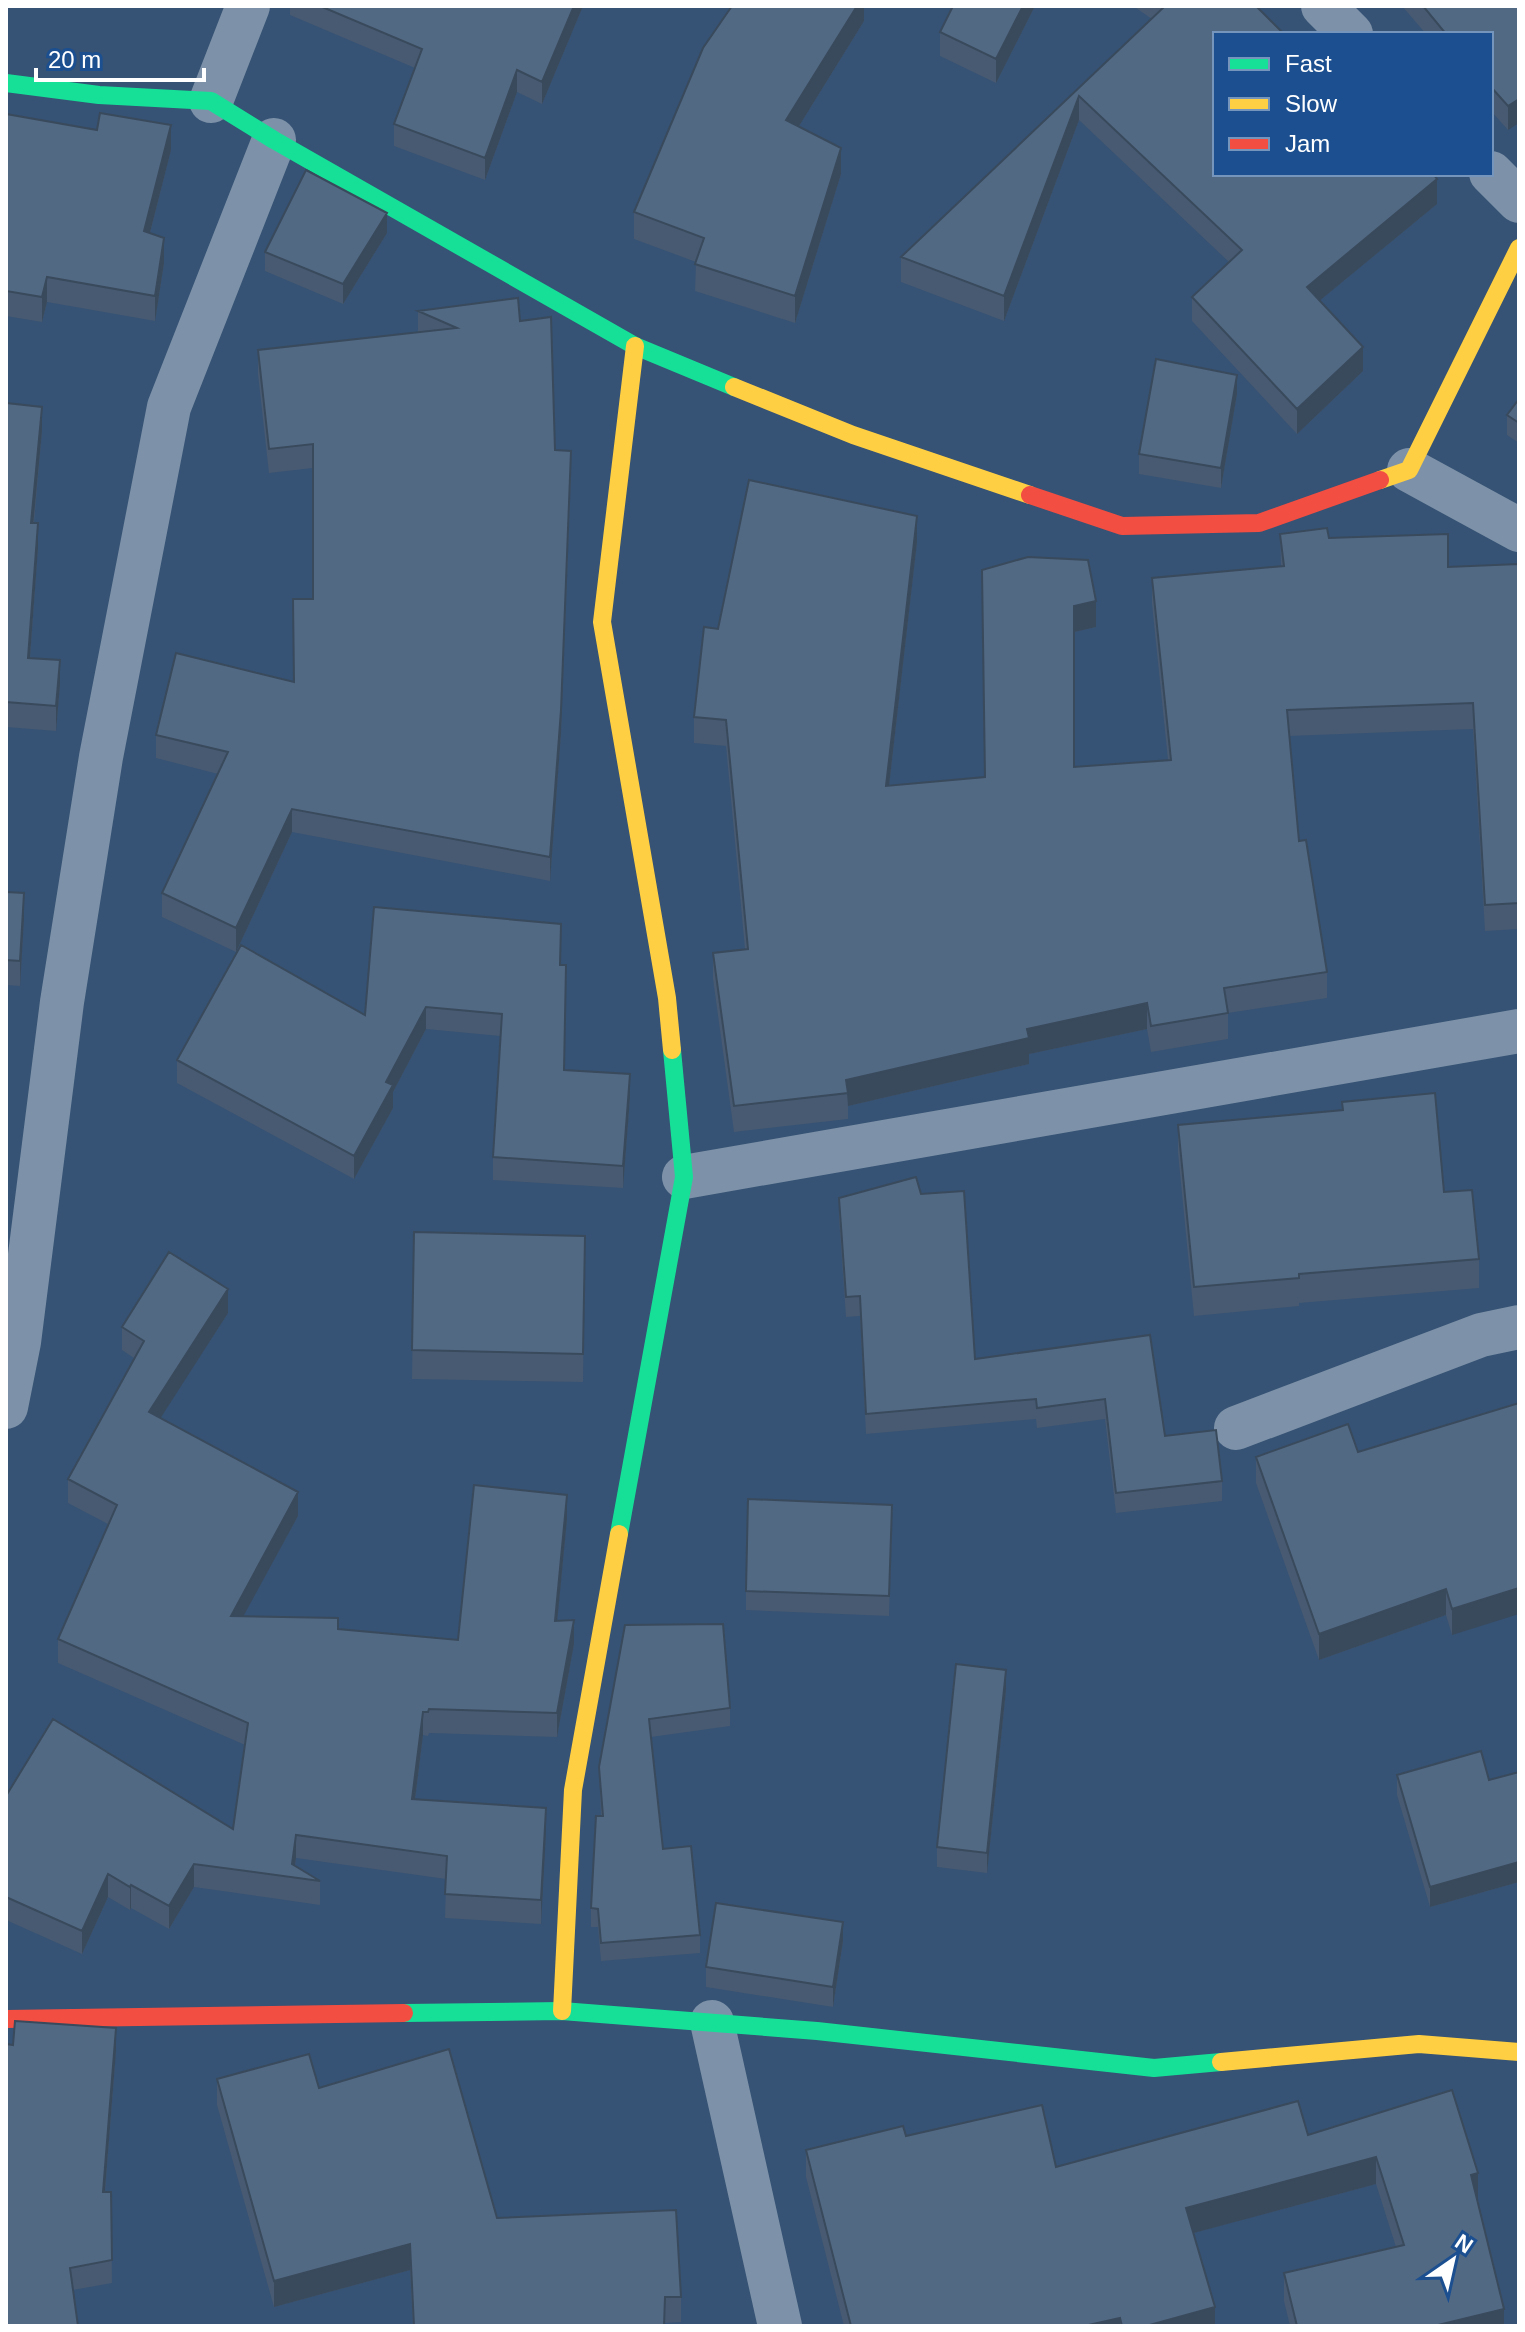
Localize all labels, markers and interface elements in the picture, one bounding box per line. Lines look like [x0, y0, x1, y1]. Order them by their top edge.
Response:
scale bar [36, 32, 204, 82]
legend [1213, 32, 1493, 176]
text: 20 m [48, 46, 101, 73]
text: Fast [1285, 50, 1332, 77]
text: Slow [1285, 90, 1338, 117]
text: Jam [1285, 130, 1330, 157]
north arrow [1413, 2220, 1493, 2300]
text: N [1450, 2229, 1477, 2259]

